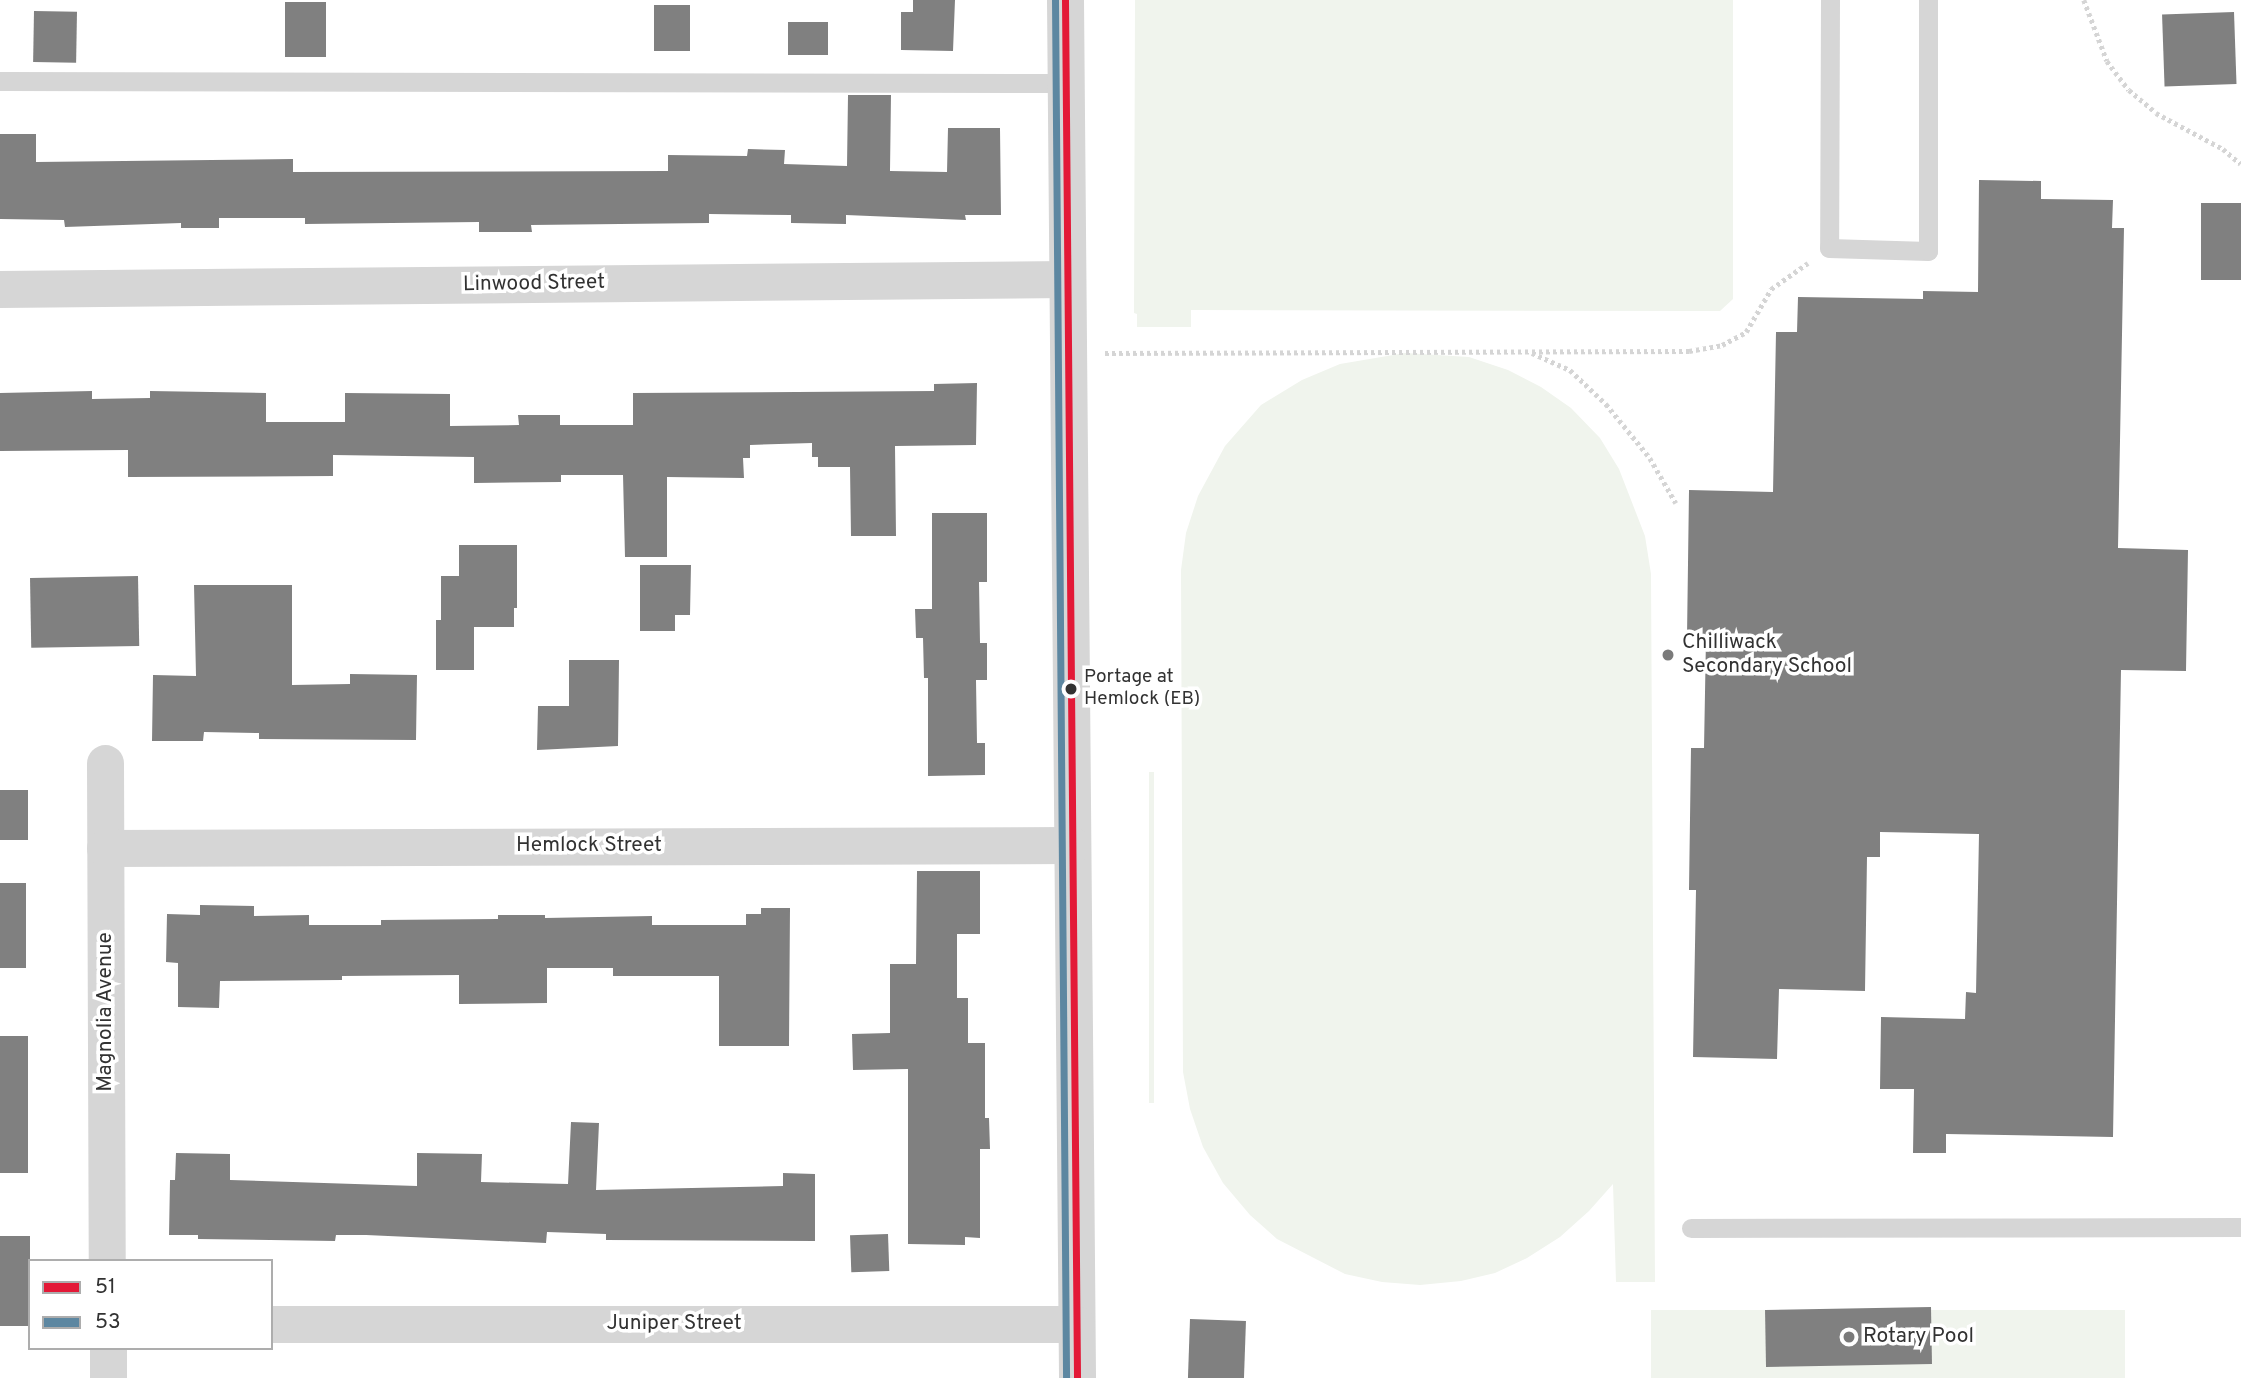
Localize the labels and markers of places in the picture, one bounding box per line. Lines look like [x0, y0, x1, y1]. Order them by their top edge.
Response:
place label: Chilliwack Secondary School [1682, 630, 1852, 680]
marker: Chilliwack Secondary School [1660, 647, 1676, 663]
place label: Portage at Hemlock (EB) [1084, 667, 1200, 711]
marker: Portage at Hemlock (EB) [1064, 682, 1078, 696]
place label: Rotary Pool [1863, 1324, 1974, 1350]
marker: Rotary Pool [1841, 1329, 1857, 1345]

